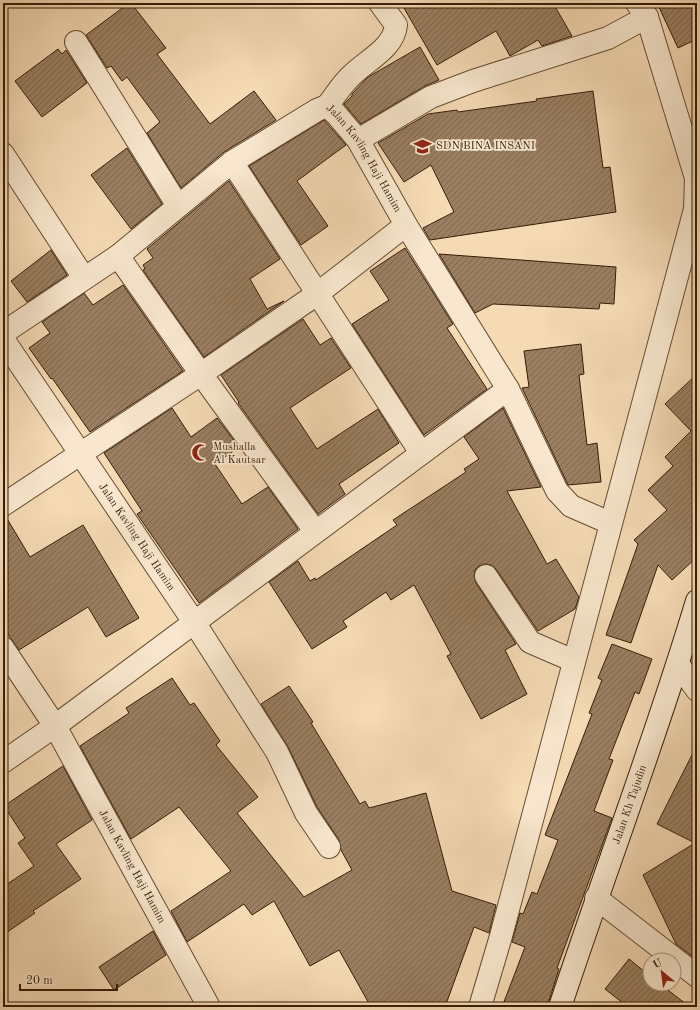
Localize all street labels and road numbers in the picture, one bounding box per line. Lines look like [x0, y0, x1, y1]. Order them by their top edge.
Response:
street label: Jalan Kavling Haji Hamim [324, 102, 403, 214]
street label: Jalan Kavling Haji Hamim [97, 481, 177, 593]
street label: Jalan Kh Tajudin [611, 764, 649, 846]
street label: Jalan Kavling Haji Hamim [97, 808, 168, 925]

